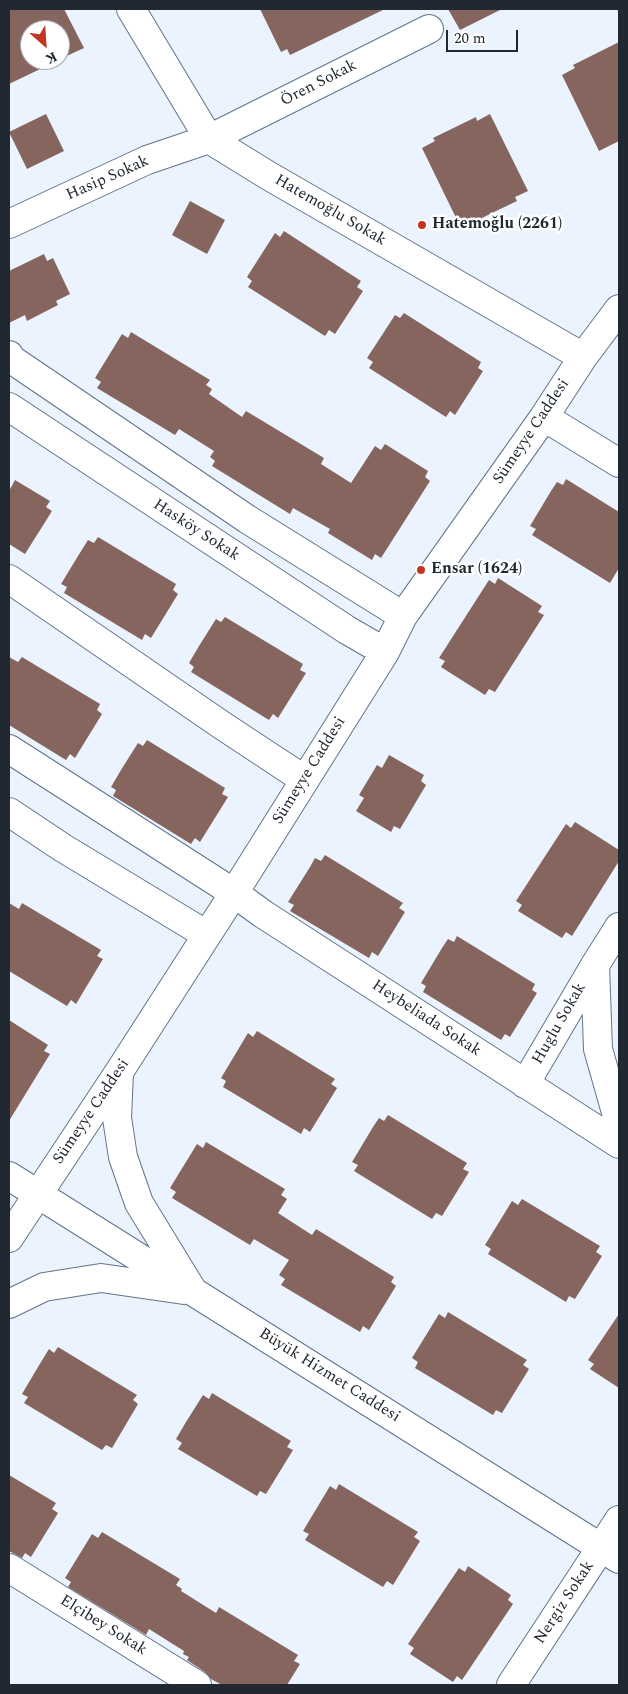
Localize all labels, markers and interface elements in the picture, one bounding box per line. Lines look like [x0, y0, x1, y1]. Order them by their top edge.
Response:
north arrow [20, 20, 70, 70]
scale bar [448, 20, 520, 52]
text: 20 m [454, 27, 486, 50]
text: K [42, 46, 61, 70]
street label: Ören Sokak [278, 57, 360, 111]
street label: Hasip Sokak [64, 152, 152, 206]
street label: Hatemoğlu Sokak [271, 171, 389, 251]
place label: Hatemoğlu (2261) [432, 215, 562, 235]
marker: Hatemoğlu (2261) [416, 219, 428, 231]
street label: Sümeyye Caddesi [490, 376, 574, 488]
street label: Hasköy Sokak [149, 496, 243, 566]
place label: Ensar (1624) [431, 560, 522, 580]
marker: Ensar (1624) [415, 564, 427, 576]
street label: Sümeyye Caddesi [269, 714, 351, 828]
street label: Heybeliada Sokak [368, 977, 484, 1061]
street label: Huglu Sokak [529, 980, 591, 1068]
street label: Sümeyye Caddesi [50, 1056, 134, 1168]
street label: Büyük Hizmet Caddesi [255, 1325, 403, 1427]
street label: Nergiz Sokak [531, 1558, 599, 1648]
street label: Elçibey Sokak [56, 1592, 150, 1660]

